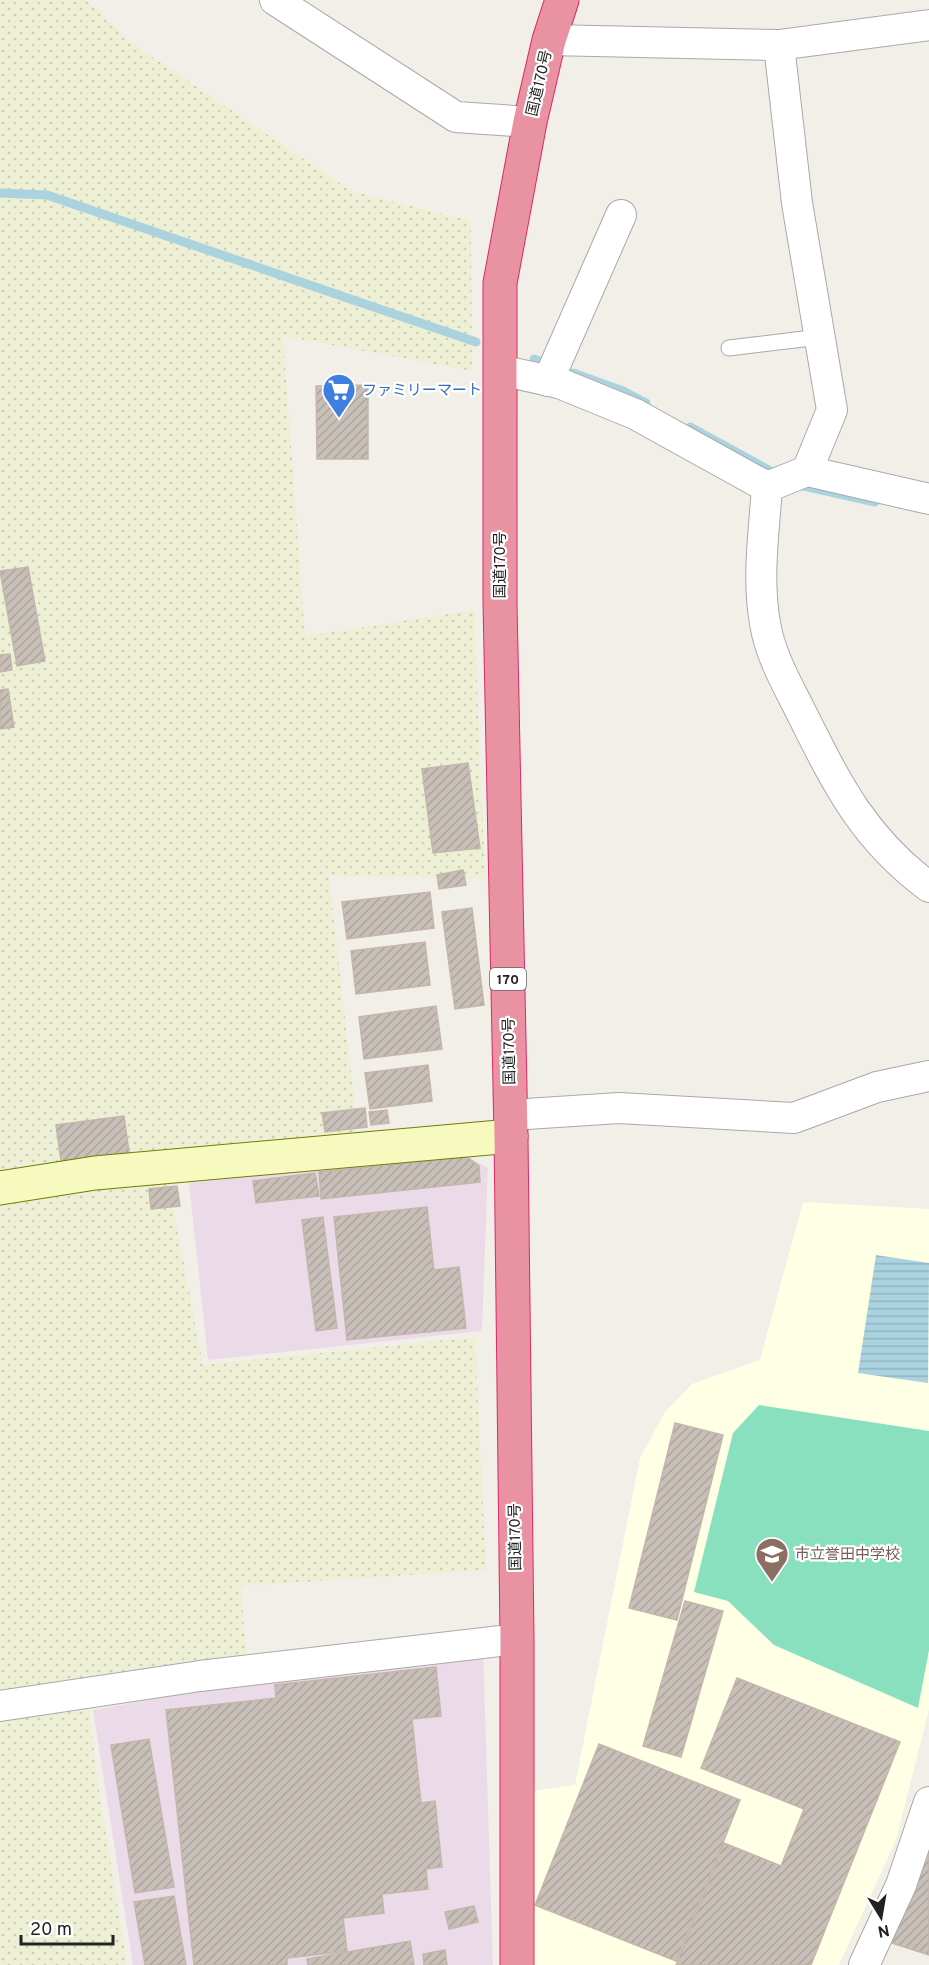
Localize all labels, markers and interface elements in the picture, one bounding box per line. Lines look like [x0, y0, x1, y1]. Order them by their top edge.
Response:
street label: 国道170号 [524, 48, 557, 118]
supermarket icon: ファミリーマート [321, 372, 357, 419]
place label: ファミリーマート [362, 382, 482, 401]
street label: 国道170号 [492, 531, 511, 599]
road number: 170 [490, 968, 526, 990]
street label: 国道170号 [500, 1017, 521, 1085]
street label: 国道170号 [506, 1503, 527, 1571]
school or university icon: 市立誉田中学校 [754, 1536, 790, 1583]
place label: 市立誉田中学校 [795, 1546, 900, 1565]
north arrow [851, 1887, 911, 1947]
scale bar [21, 1908, 112, 1946]
text: 20 m [30, 1919, 72, 1942]
text: N [876, 1919, 891, 1941]

